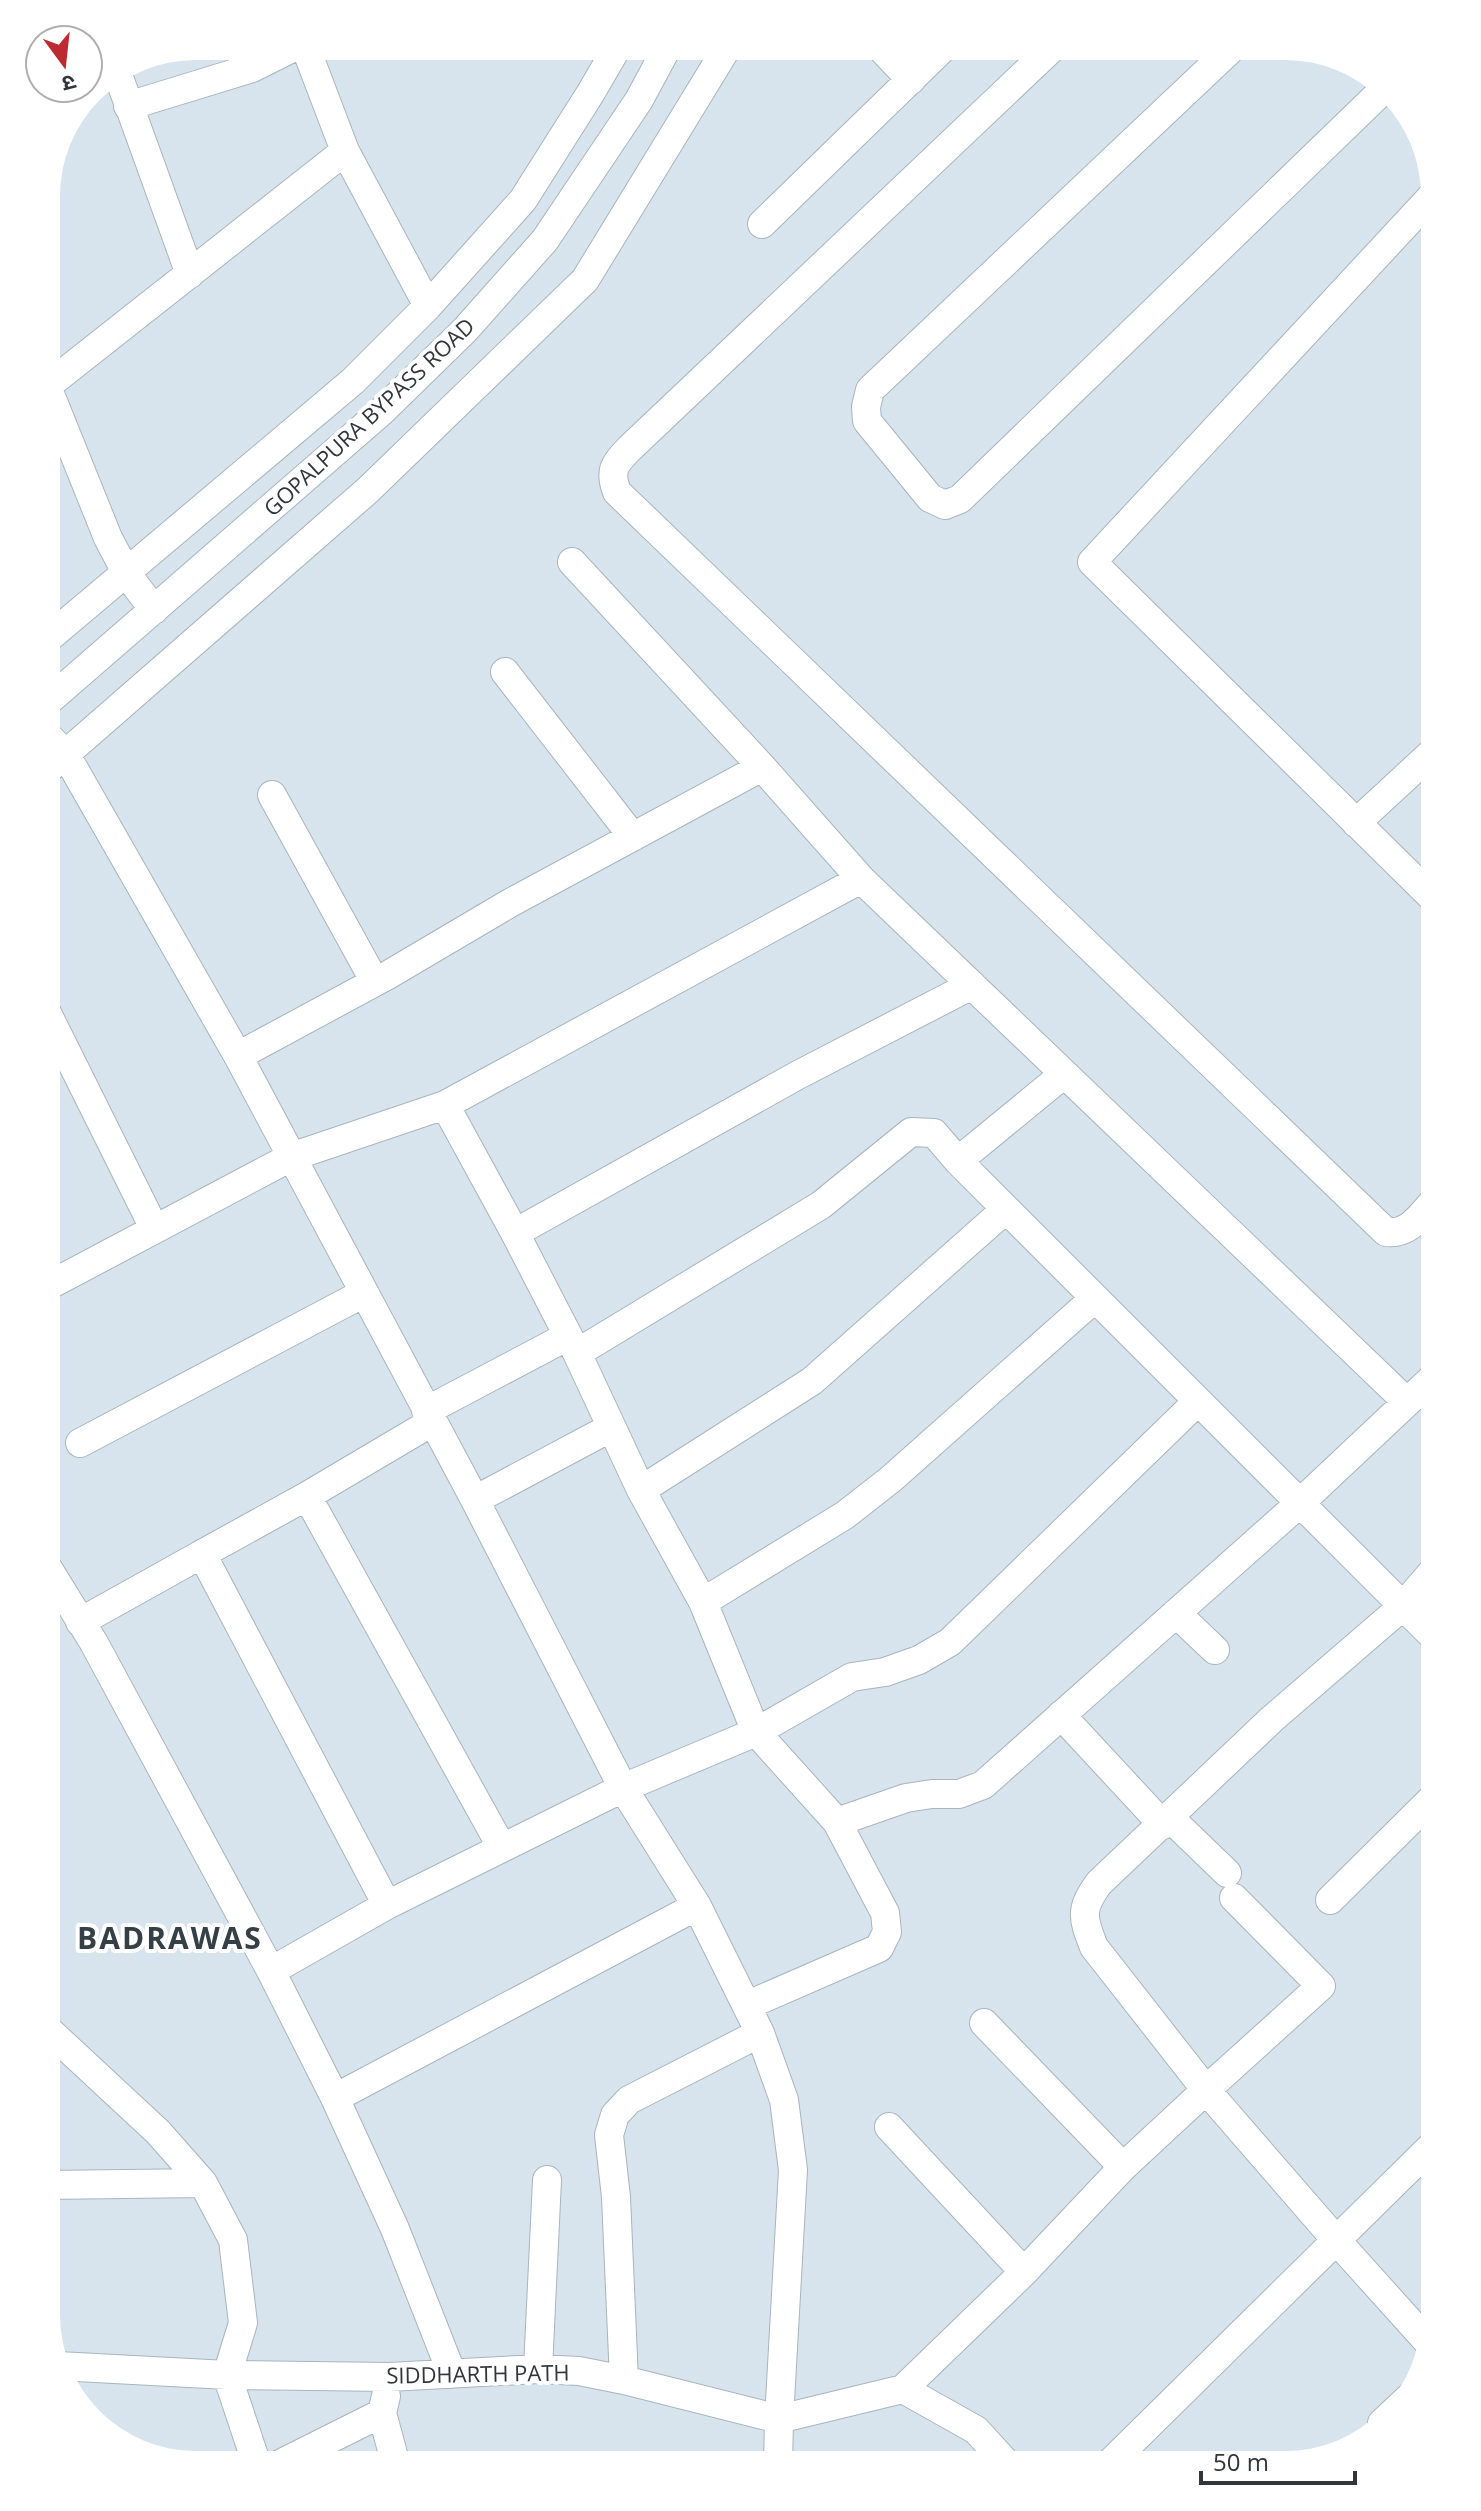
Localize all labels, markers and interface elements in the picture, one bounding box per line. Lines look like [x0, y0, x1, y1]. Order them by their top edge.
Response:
north arrow [24, 24, 104, 104]
text: उ [58, 68, 80, 101]
street label: GOPALPURA BYPASS ROAD [256, 310, 480, 522]
district label: BADRAWAS [77, 1917, 263, 1958]
street label: SIDDHARTH PATH [386, 2356, 570, 2390]
scale bar [1201, 2435, 1355, 2485]
text: 50 m [1213, 2445, 1269, 2478]

